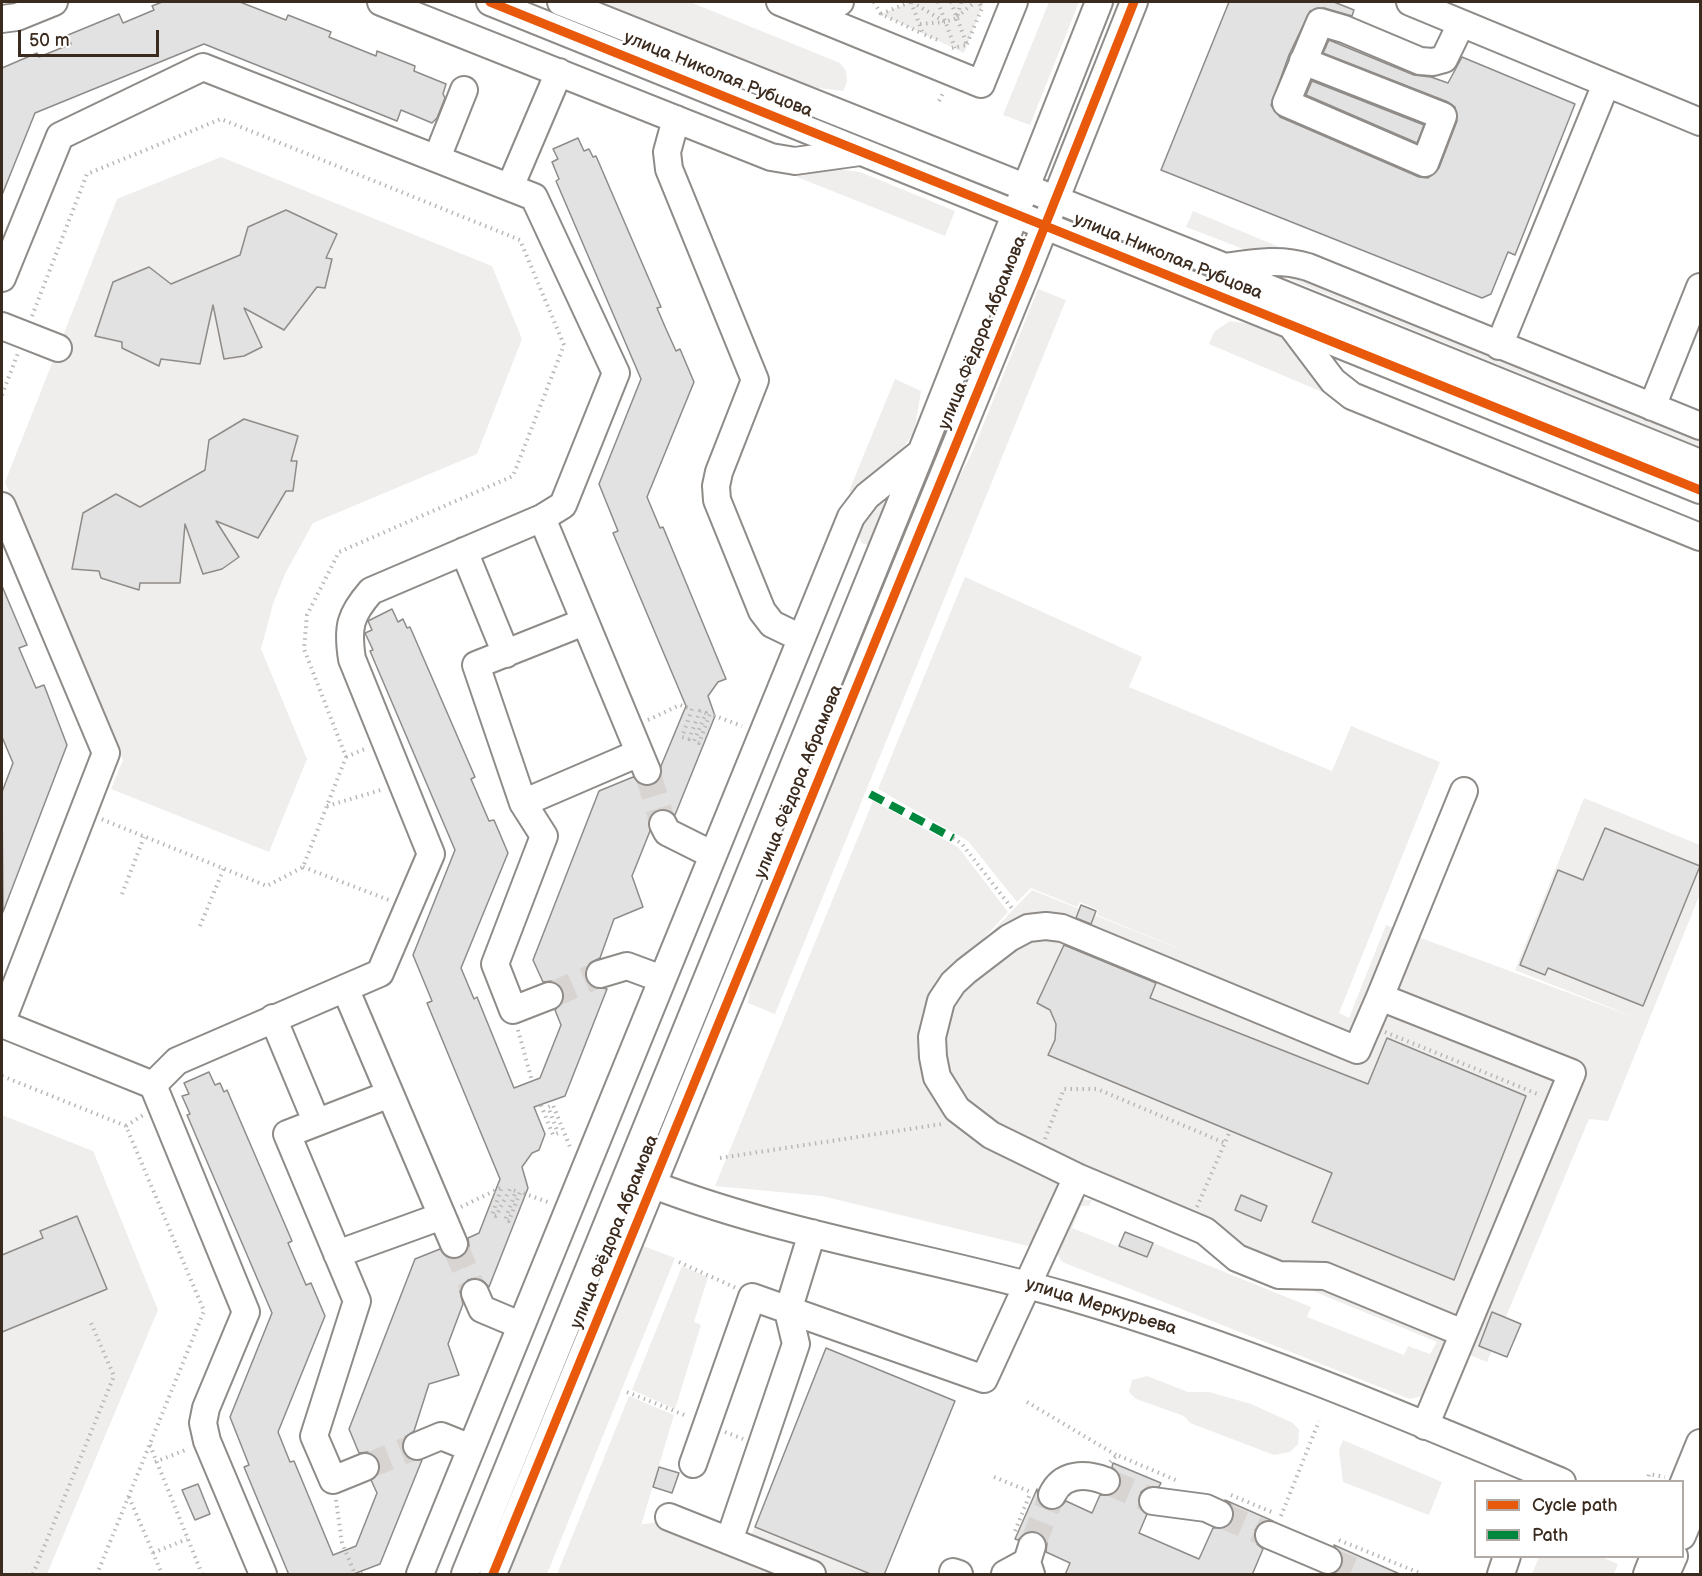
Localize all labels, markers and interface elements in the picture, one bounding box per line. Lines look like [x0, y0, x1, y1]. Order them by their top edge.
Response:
scale bar [21, 18, 162, 56]
street label: улица Николая Рубцова [620, 27, 816, 123]
text: 50 m [29, 30, 70, 51]
street label: улица Николая Рубцова [1070, 209, 1266, 305]
street label: улица Фёдора Абрамова [934, 233, 1032, 433]
street label: улица Фёдора Абрамова [750, 682, 848, 882]
street label: улица Фёдора Абрамова [566, 1132, 664, 1332]
street label: улица Меркурьева [1023, 1274, 1179, 1340]
legend [1474, 1480, 1684, 1558]
text: Cycle path [1532, 1495, 1618, 1516]
text: Path [1532, 1525, 1568, 1546]

